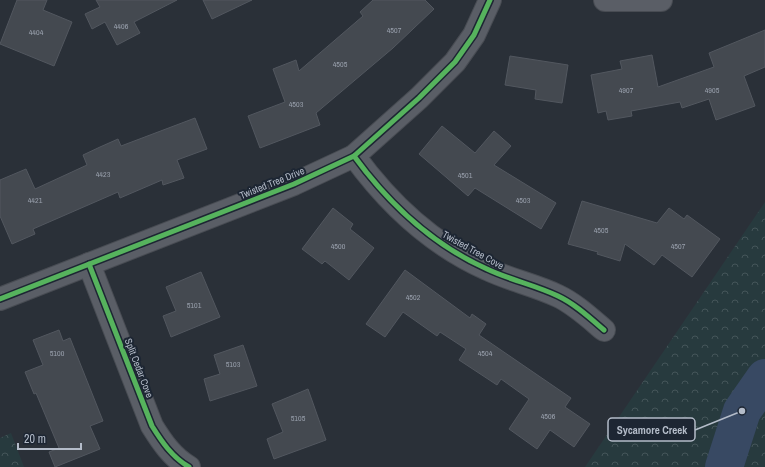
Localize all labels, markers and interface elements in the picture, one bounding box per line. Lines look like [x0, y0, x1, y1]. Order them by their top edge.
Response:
house number: 4406 [114, 21, 129, 31]
house number: 4507 [387, 25, 402, 35]
house number: 4404 [29, 27, 44, 37]
house number: 4505 [333, 59, 348, 69]
house number: 4907 [619, 85, 634, 95]
house number: 4905 [705, 85, 720, 95]
house number: 4503 [289, 99, 304, 109]
street label: Twisted Tree Drive [238, 164, 307, 202]
house number: 4423 [96, 169, 111, 179]
house number: 4501 [458, 170, 473, 180]
house number: 4421 [28, 195, 43, 205]
house number: 4503 [516, 195, 531, 205]
house number: 4505 [594, 225, 609, 235]
street label: Twisted Tree Cove [440, 228, 506, 272]
house number: 4500 [331, 241, 346, 251]
house number: 4507 [671, 241, 686, 251]
house number: 4502 [406, 292, 421, 302]
house number: 5101 [187, 300, 202, 310]
street label: Split Cedar Cove [122, 337, 156, 400]
house number: 5100 [50, 348, 65, 358]
house number: 4504 [478, 348, 493, 358]
house number: 5103 [226, 359, 241, 369]
house number: 4506 [541, 411, 556, 421]
house number: 5105 [291, 413, 306, 423]
callout: Sycamore Creek [608, 418, 695, 441]
text: Sycamore Creek [617, 423, 688, 437]
scale bar [18, 425, 81, 451]
text: 20 m [24, 431, 46, 447]

